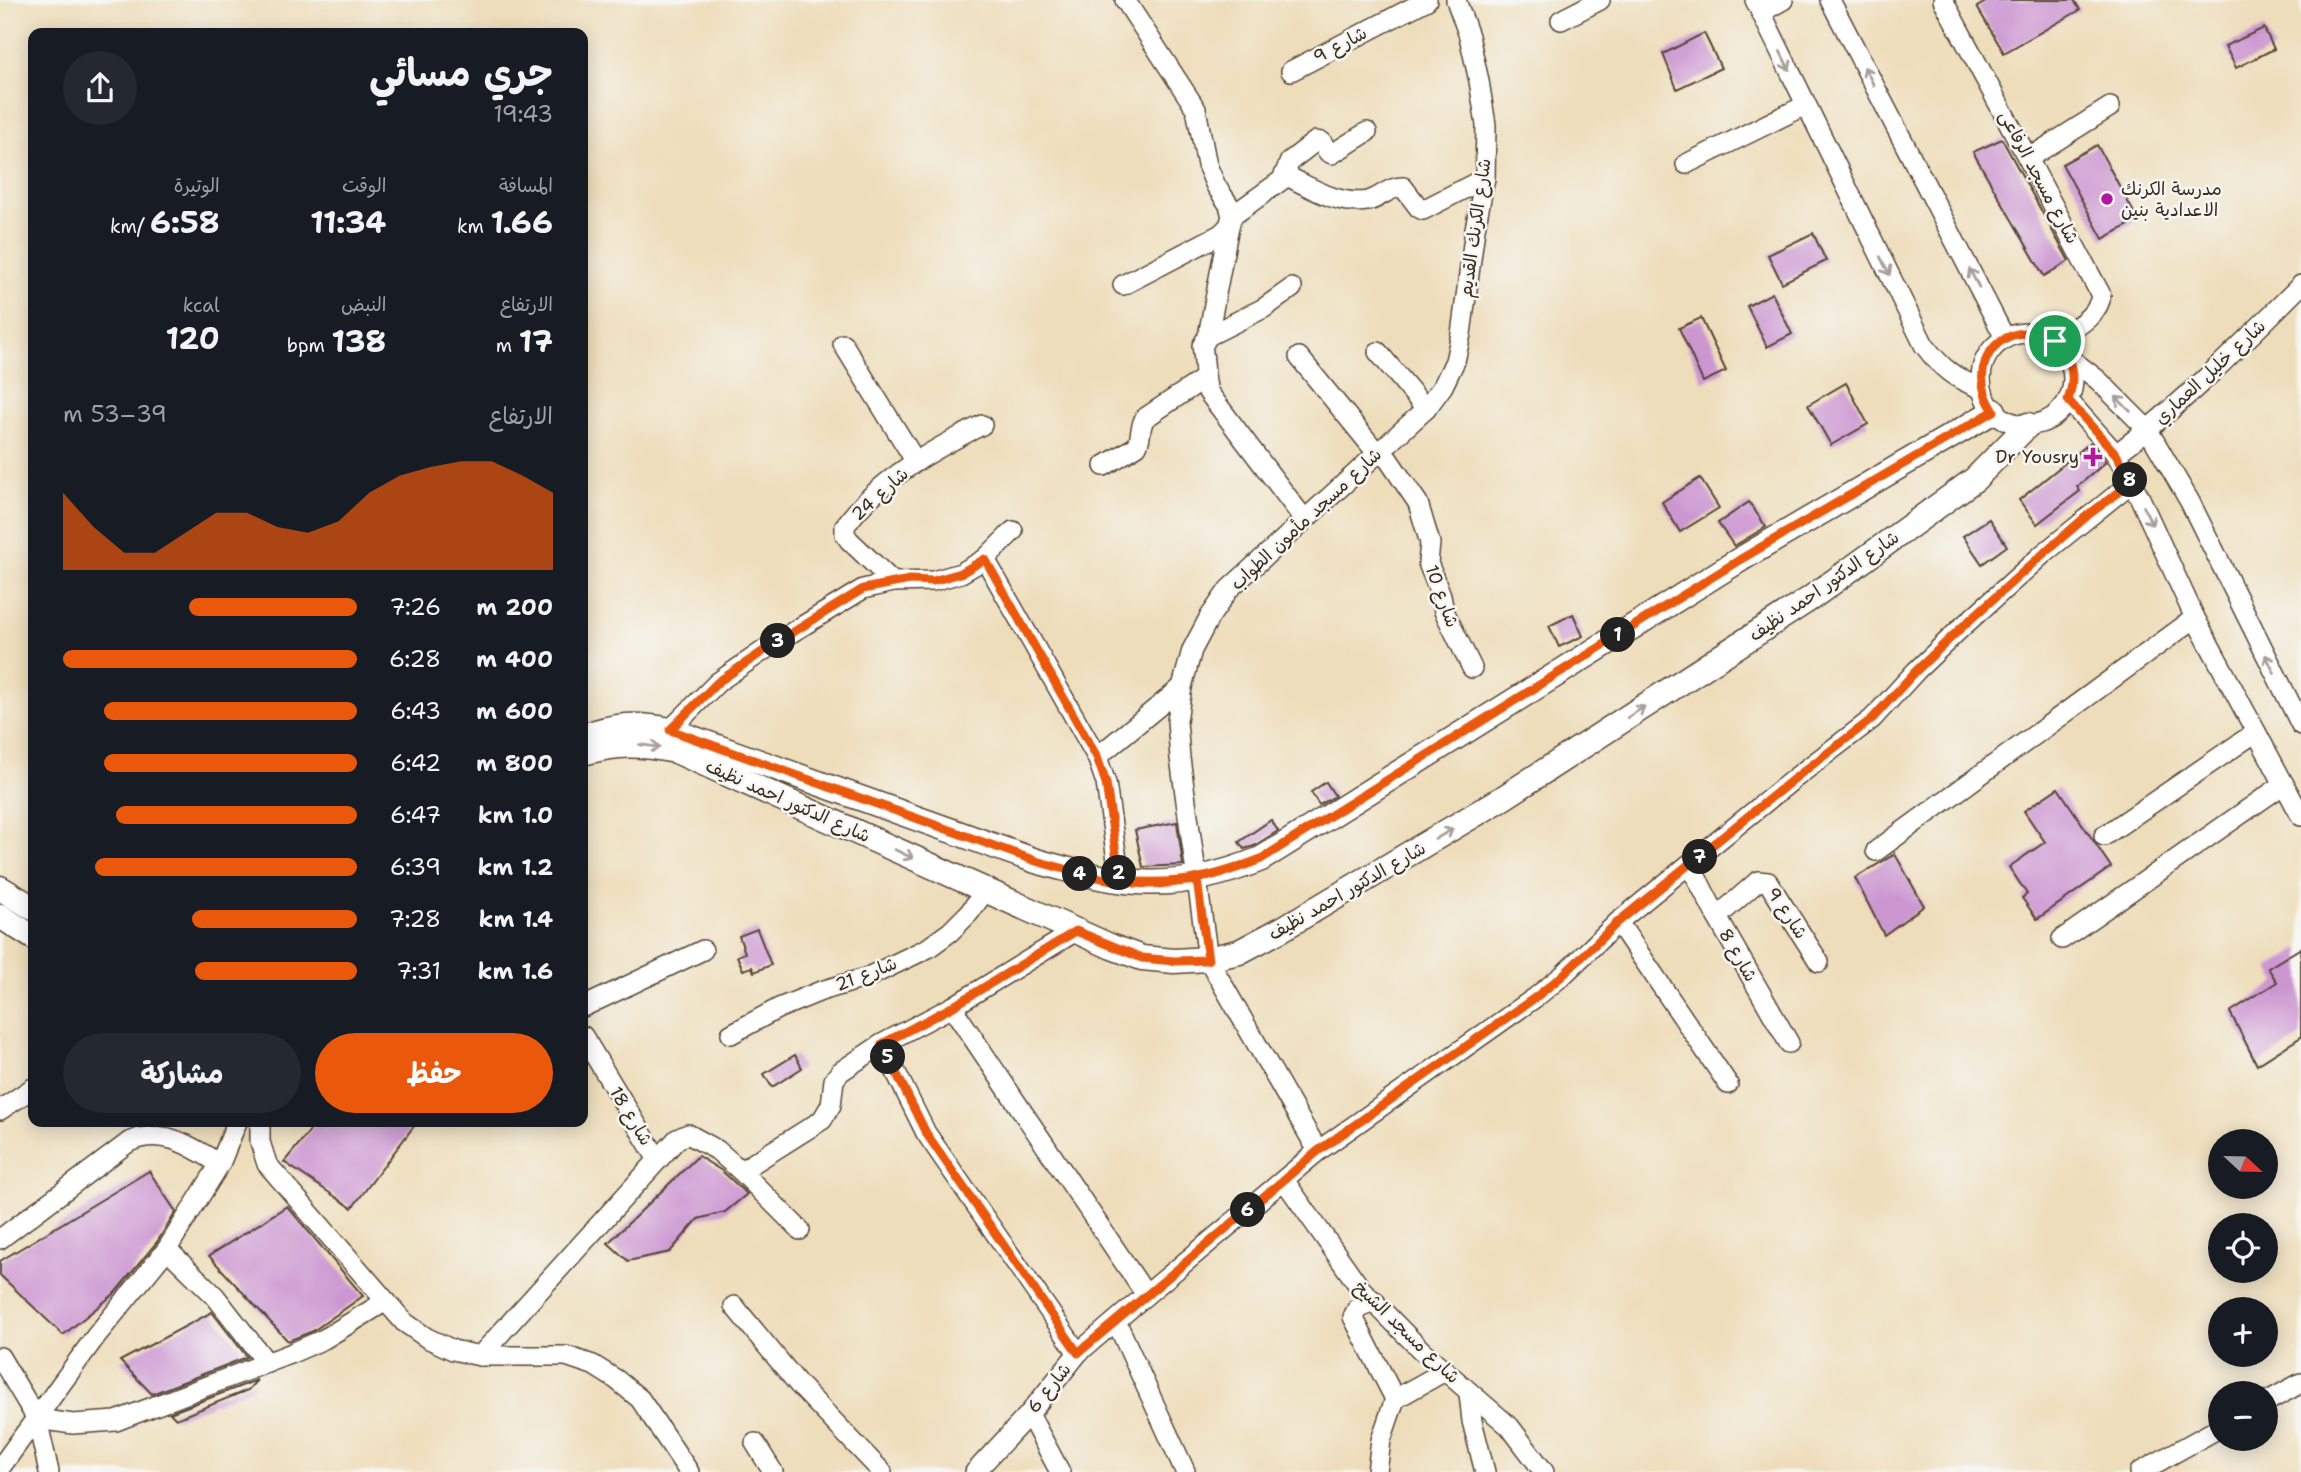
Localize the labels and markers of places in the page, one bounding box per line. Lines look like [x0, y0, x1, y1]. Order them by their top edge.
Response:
place label: مدرسة الكرنك الاعدادية بنين [2121, 177, 2222, 222]
marker: مدرسة الكرنك الاعدادية بنين [2099, 191, 2115, 207]
pin [2025, 311, 2085, 371]
place label: Dr Yousry [1996, 445, 2079, 469]
marker: Dr Yousry [2085, 449, 2101, 465]
pin: 8 [2112, 462, 2148, 498]
pin: 1 [1600, 618, 1636, 652]
pin: 3 [760, 624, 796, 658]
pin: 7 [1682, 840, 1718, 874]
pin: 4 [1062, 856, 1098, 892]
pin: 2 [1102, 856, 1136, 890]
pin: 5 [870, 1040, 906, 1074]
pin: 6 [1230, 1192, 1266, 1228]

